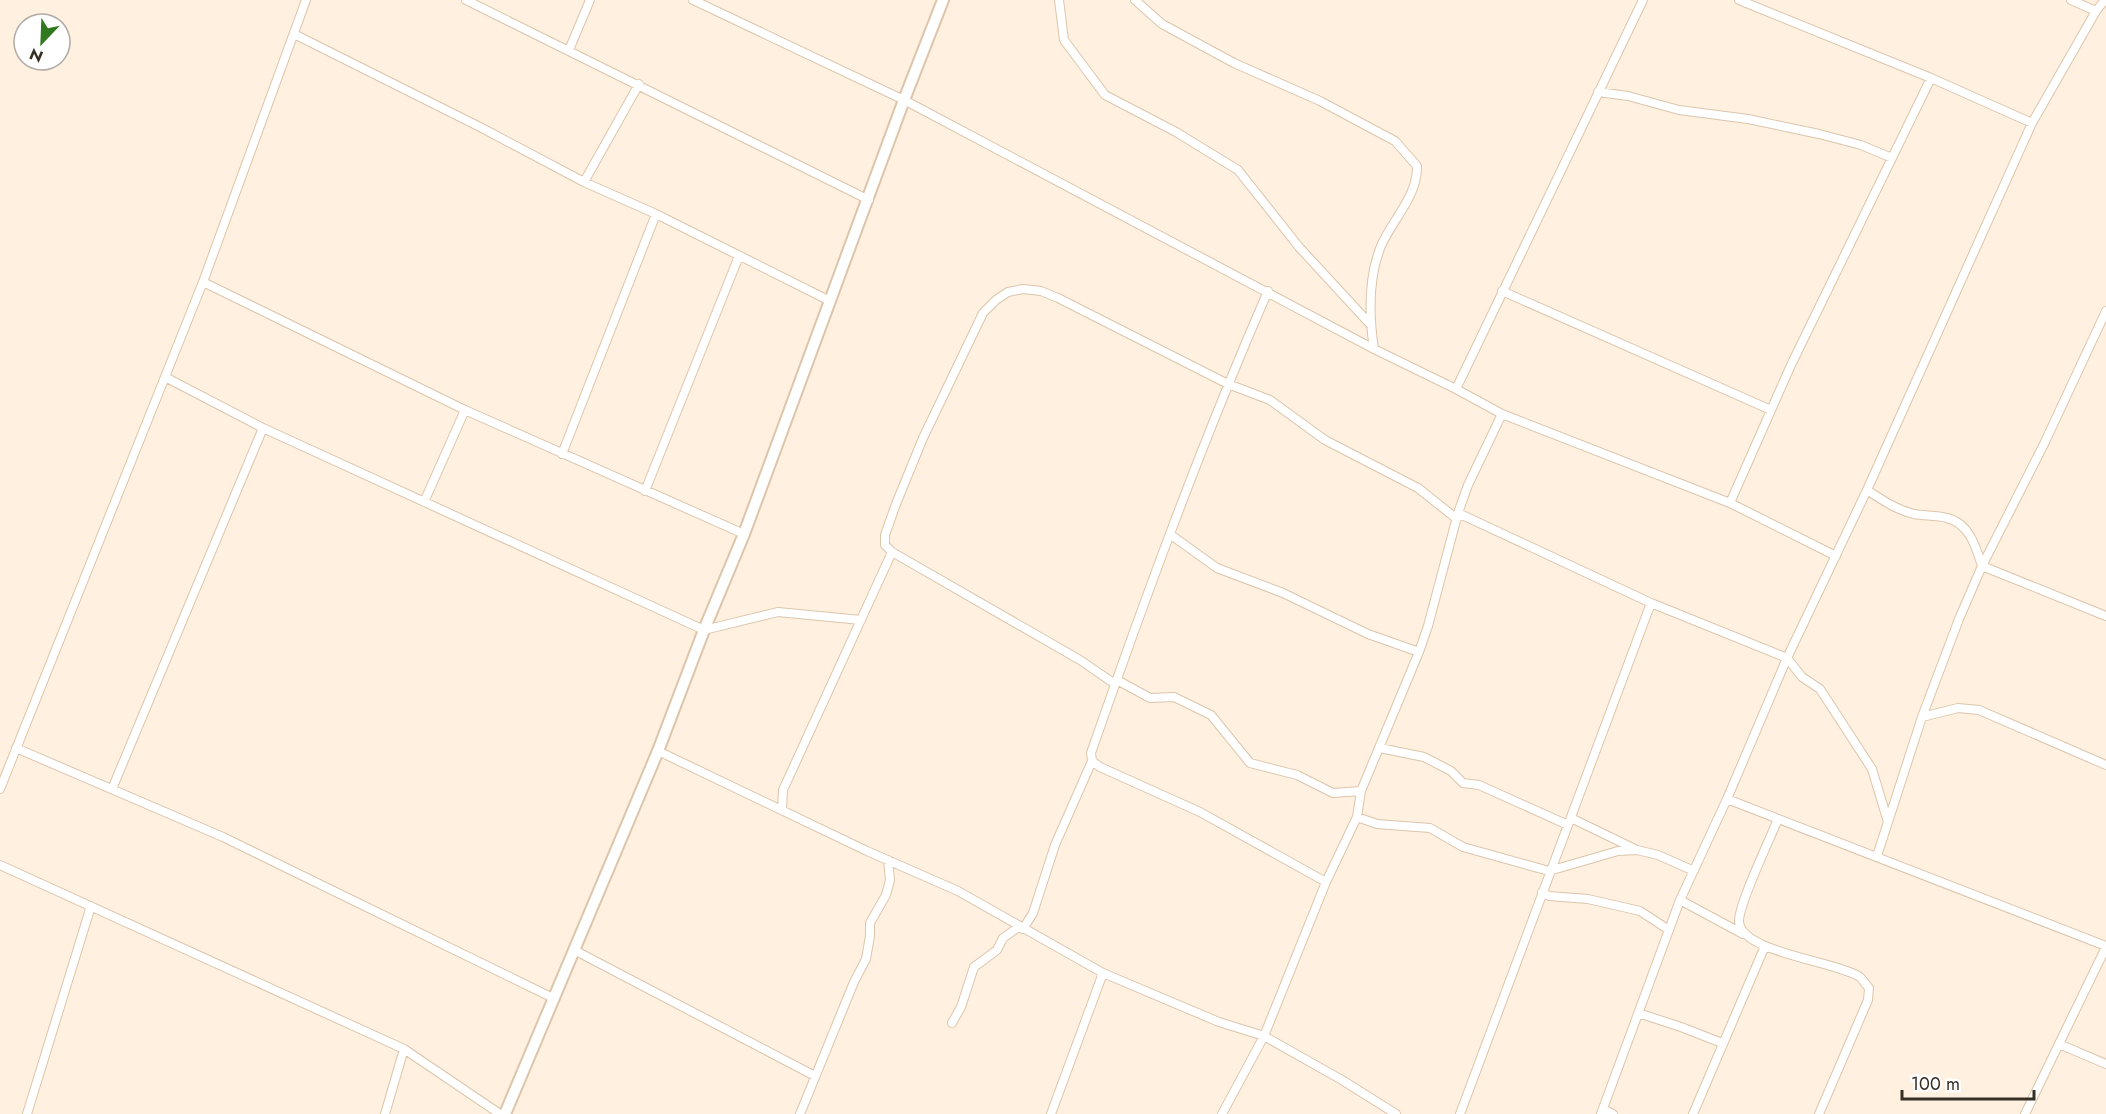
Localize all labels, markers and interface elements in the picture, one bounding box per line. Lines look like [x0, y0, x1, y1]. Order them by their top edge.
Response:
north arrow [12, 12, 72, 72]
text: N [26, 42, 47, 68]
scale bar [1902, 1063, 2034, 1101]
text: 100 m [1911, 1071, 1960, 1097]

